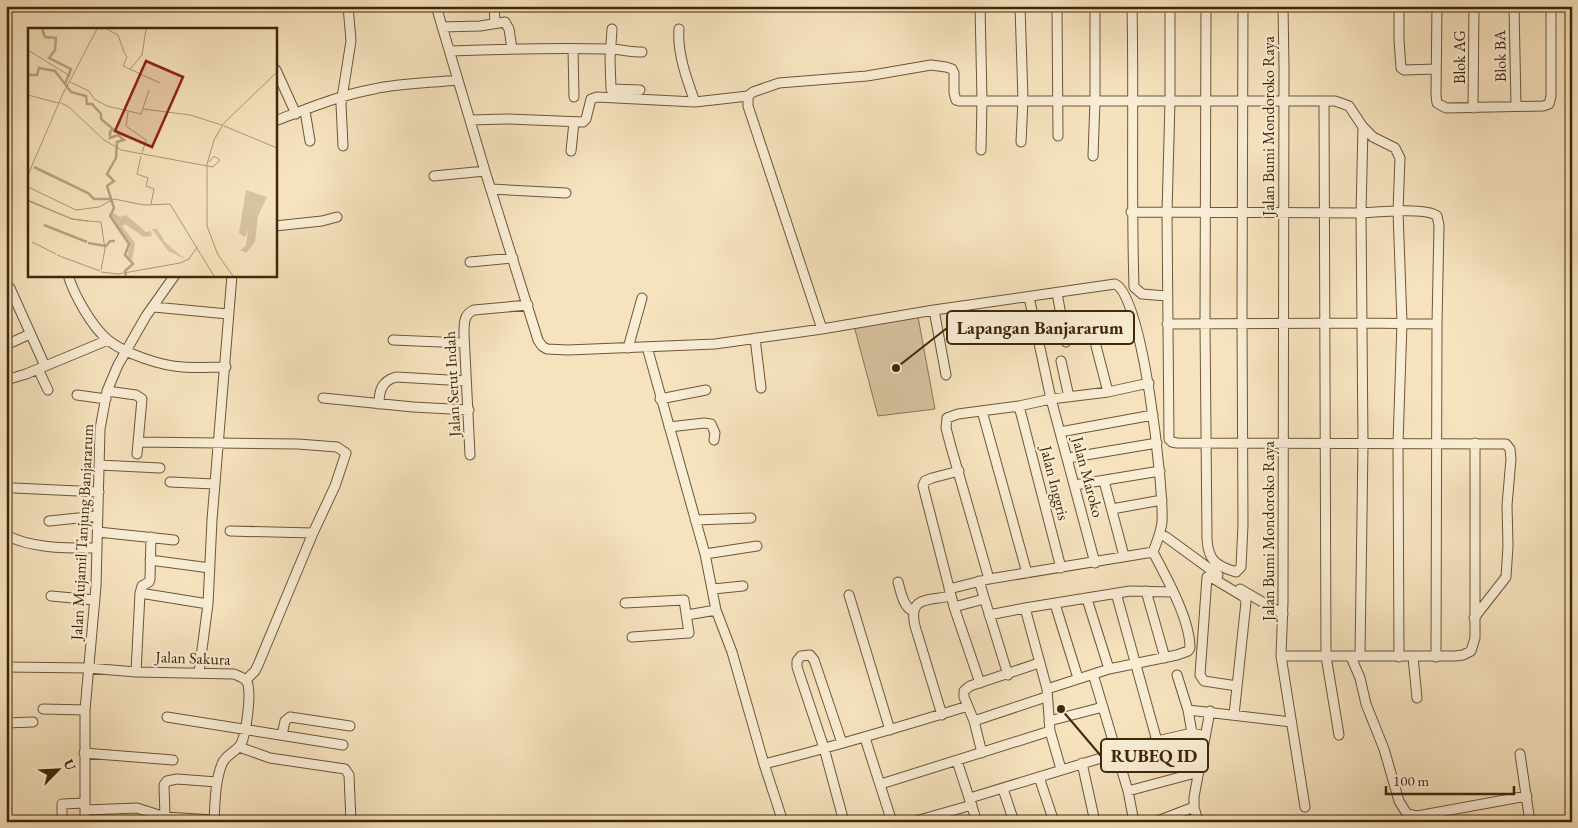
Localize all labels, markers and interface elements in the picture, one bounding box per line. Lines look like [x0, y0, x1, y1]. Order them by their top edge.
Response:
inset map [28, 28, 276, 276]
street label: Blok BA [1489, 29, 1511, 82]
street label: Blok AG [1449, 30, 1470, 84]
street label: Jalan Bumi Mondoroko Raya [1258, 35, 1279, 218]
callout: Lapangan Banjararum [947, 311, 1134, 344]
text: Lapangan Banjararum [957, 316, 1124, 339]
street label: Jalan Serut Indah [439, 331, 465, 439]
street label: Jalan Mujamil Tanjung Banjararum [66, 423, 98, 643]
street label: Jalan Maroko [1067, 432, 1109, 520]
street label: Jalan Bumi Mondoroko Raya [1258, 440, 1279, 623]
street label: Jalan Inggris [1035, 442, 1074, 522]
street label: Jalan Sakura [153, 646, 232, 670]
callout: RUBEQ ID [1101, 739, 1208, 772]
text: RUBEQ ID [1111, 744, 1198, 767]
north arrow [32, 746, 82, 796]
text: U [60, 756, 80, 774]
scale bar [1386, 763, 1513, 795]
text: 100 m [1393, 771, 1430, 790]

